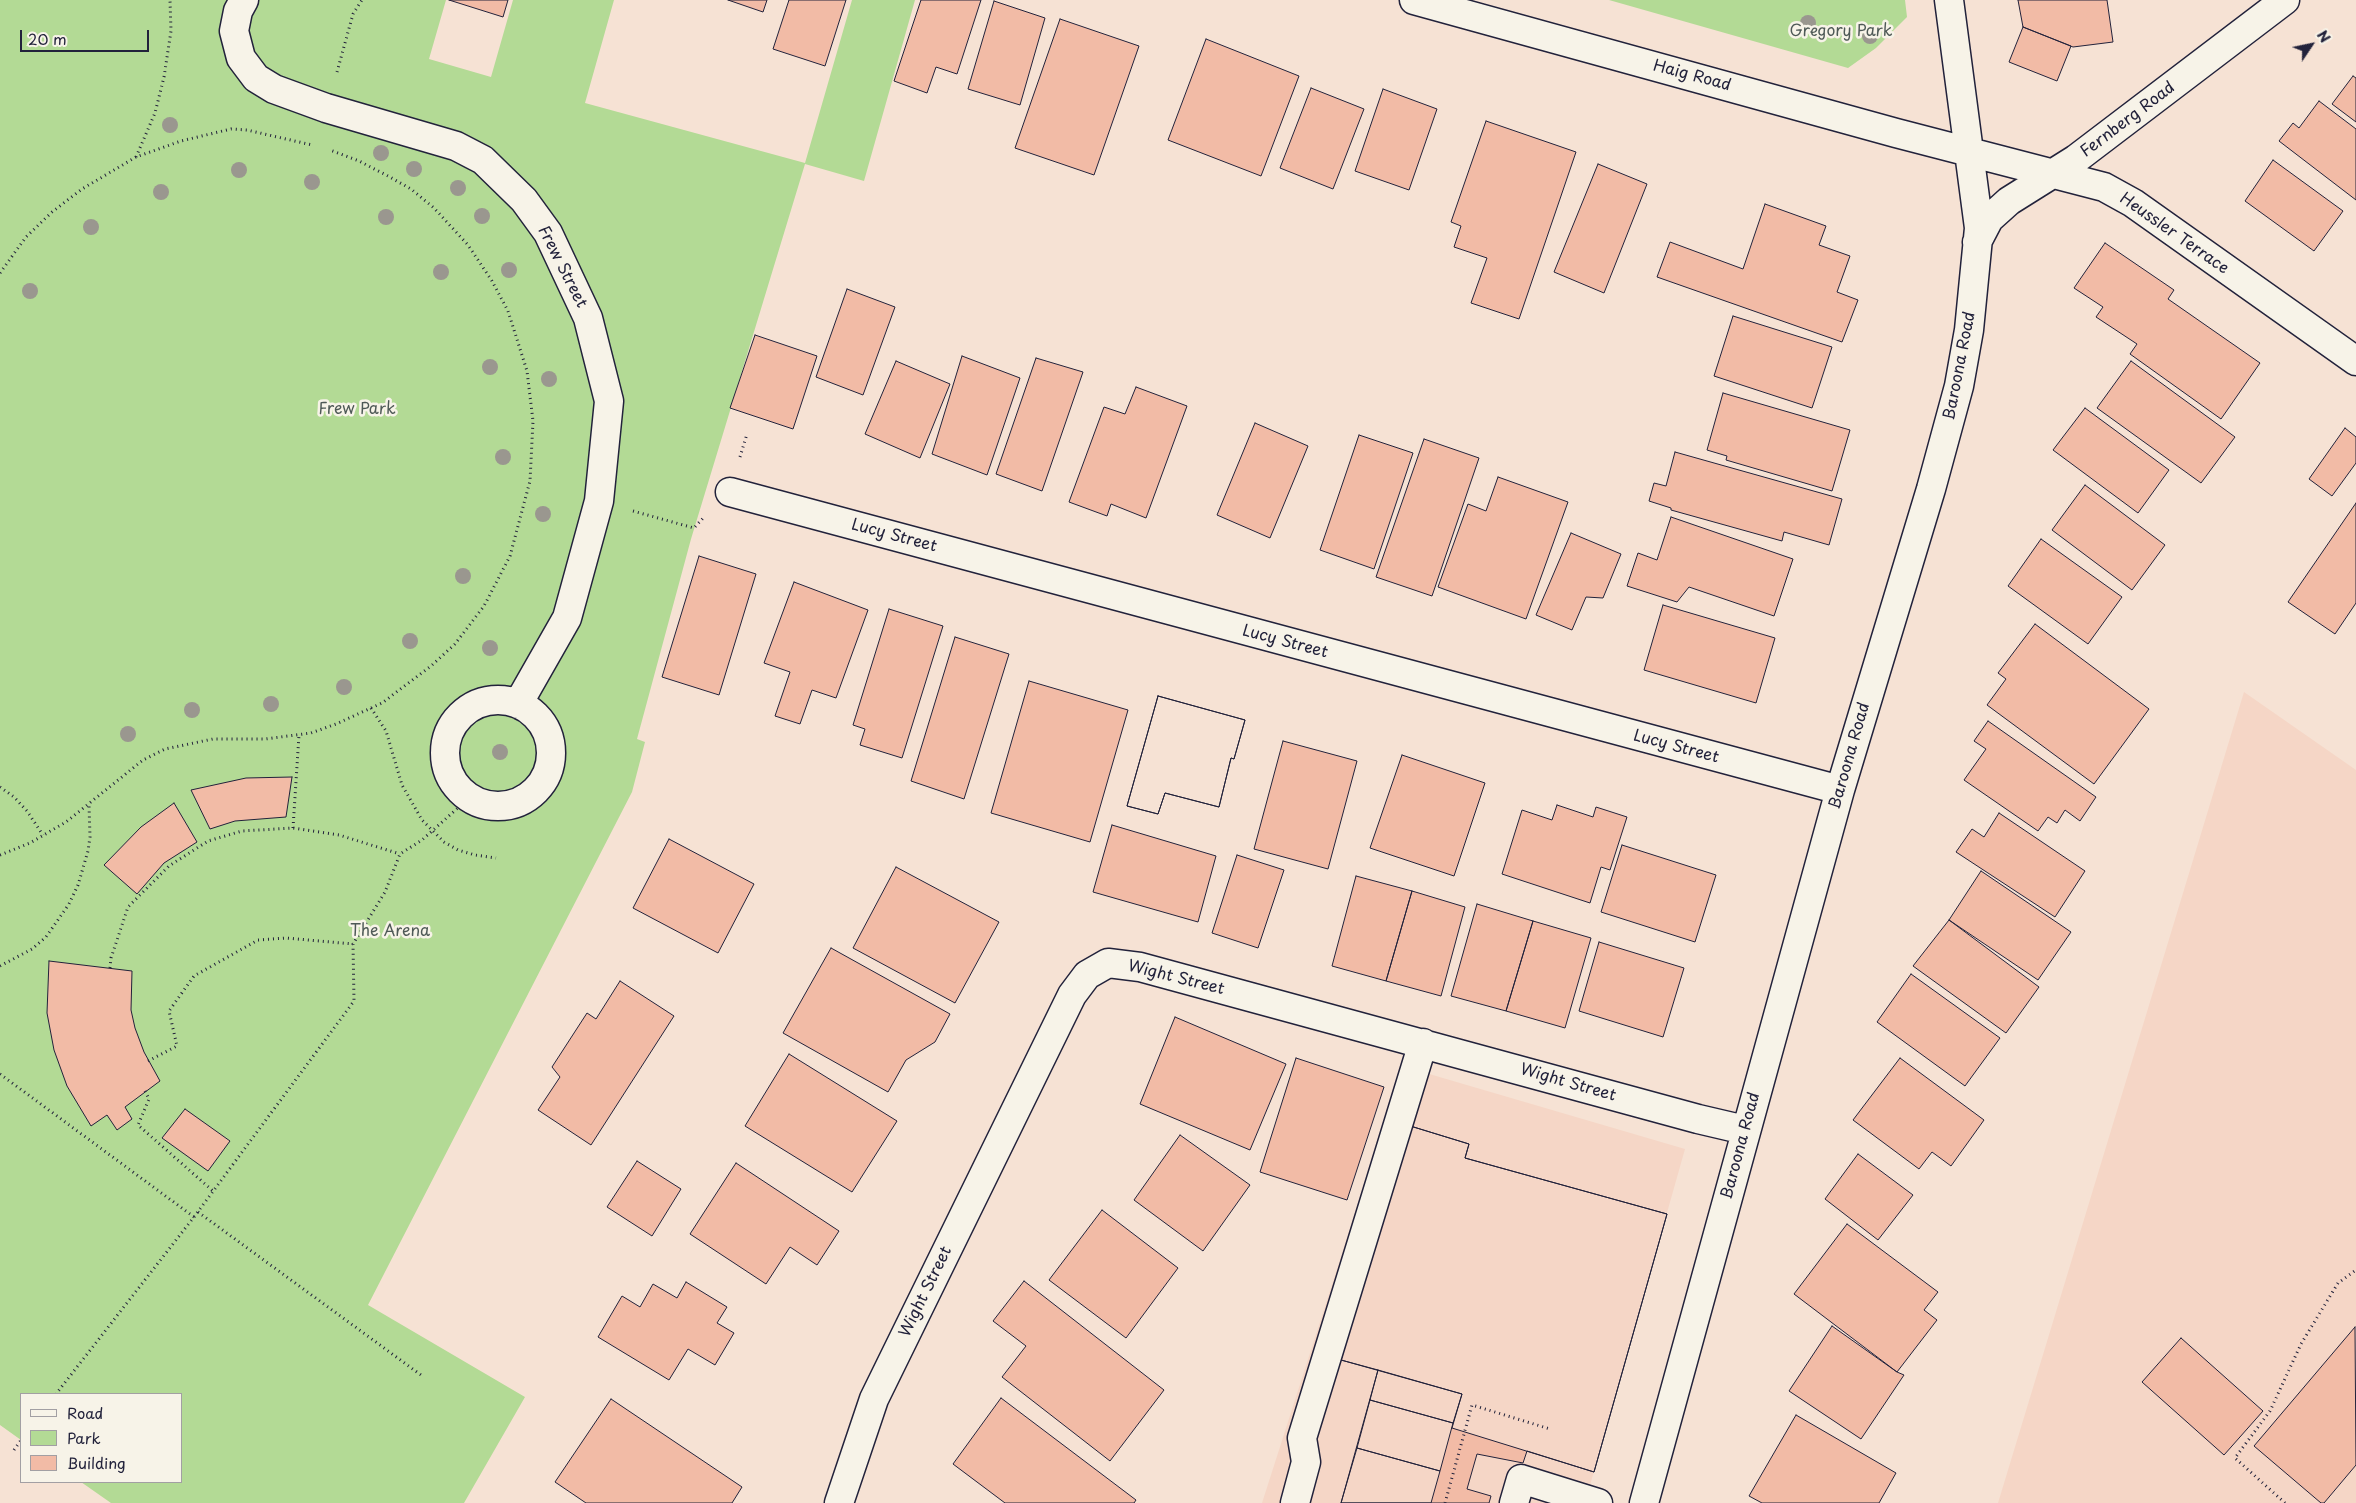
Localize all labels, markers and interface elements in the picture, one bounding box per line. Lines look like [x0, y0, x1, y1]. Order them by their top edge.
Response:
scale bar [22, 20, 151, 52]
north arrow [2286, 20, 2336, 70]
park label: Gregory Park [1790, 22, 1892, 42]
text: N [2312, 26, 2336, 47]
text: 20 m [28, 27, 67, 50]
street label: Haig Road [1651, 56, 1733, 96]
street label: Fernberg Road [2077, 78, 2179, 162]
street label: Heussler Terrace [2116, 189, 2232, 279]
street label: Frew Street [533, 223, 591, 311]
street label: Baroona Road [1940, 310, 1980, 422]
park label: Frew Park [318, 400, 396, 420]
street label: Lucy Street [849, 515, 939, 557]
street label: Lucy Street [1240, 621, 1330, 663]
street label: Baroona Road [1826, 700, 1874, 812]
street label: Lucy Street [1631, 726, 1721, 768]
park label: The Arena [350, 922, 430, 942]
street label: Wight Street [1126, 957, 1226, 999]
street label: Wight Street [1518, 1060, 1618, 1106]
street label: Baroona Road [1717, 1090, 1765, 1202]
street label: Wight Street [896, 1243, 956, 1341]
legend [20, 1393, 182, 1483]
text: Road [67, 1401, 103, 1424]
text: Park [67, 1426, 101, 1449]
text: Building [67, 1451, 126, 1474]

